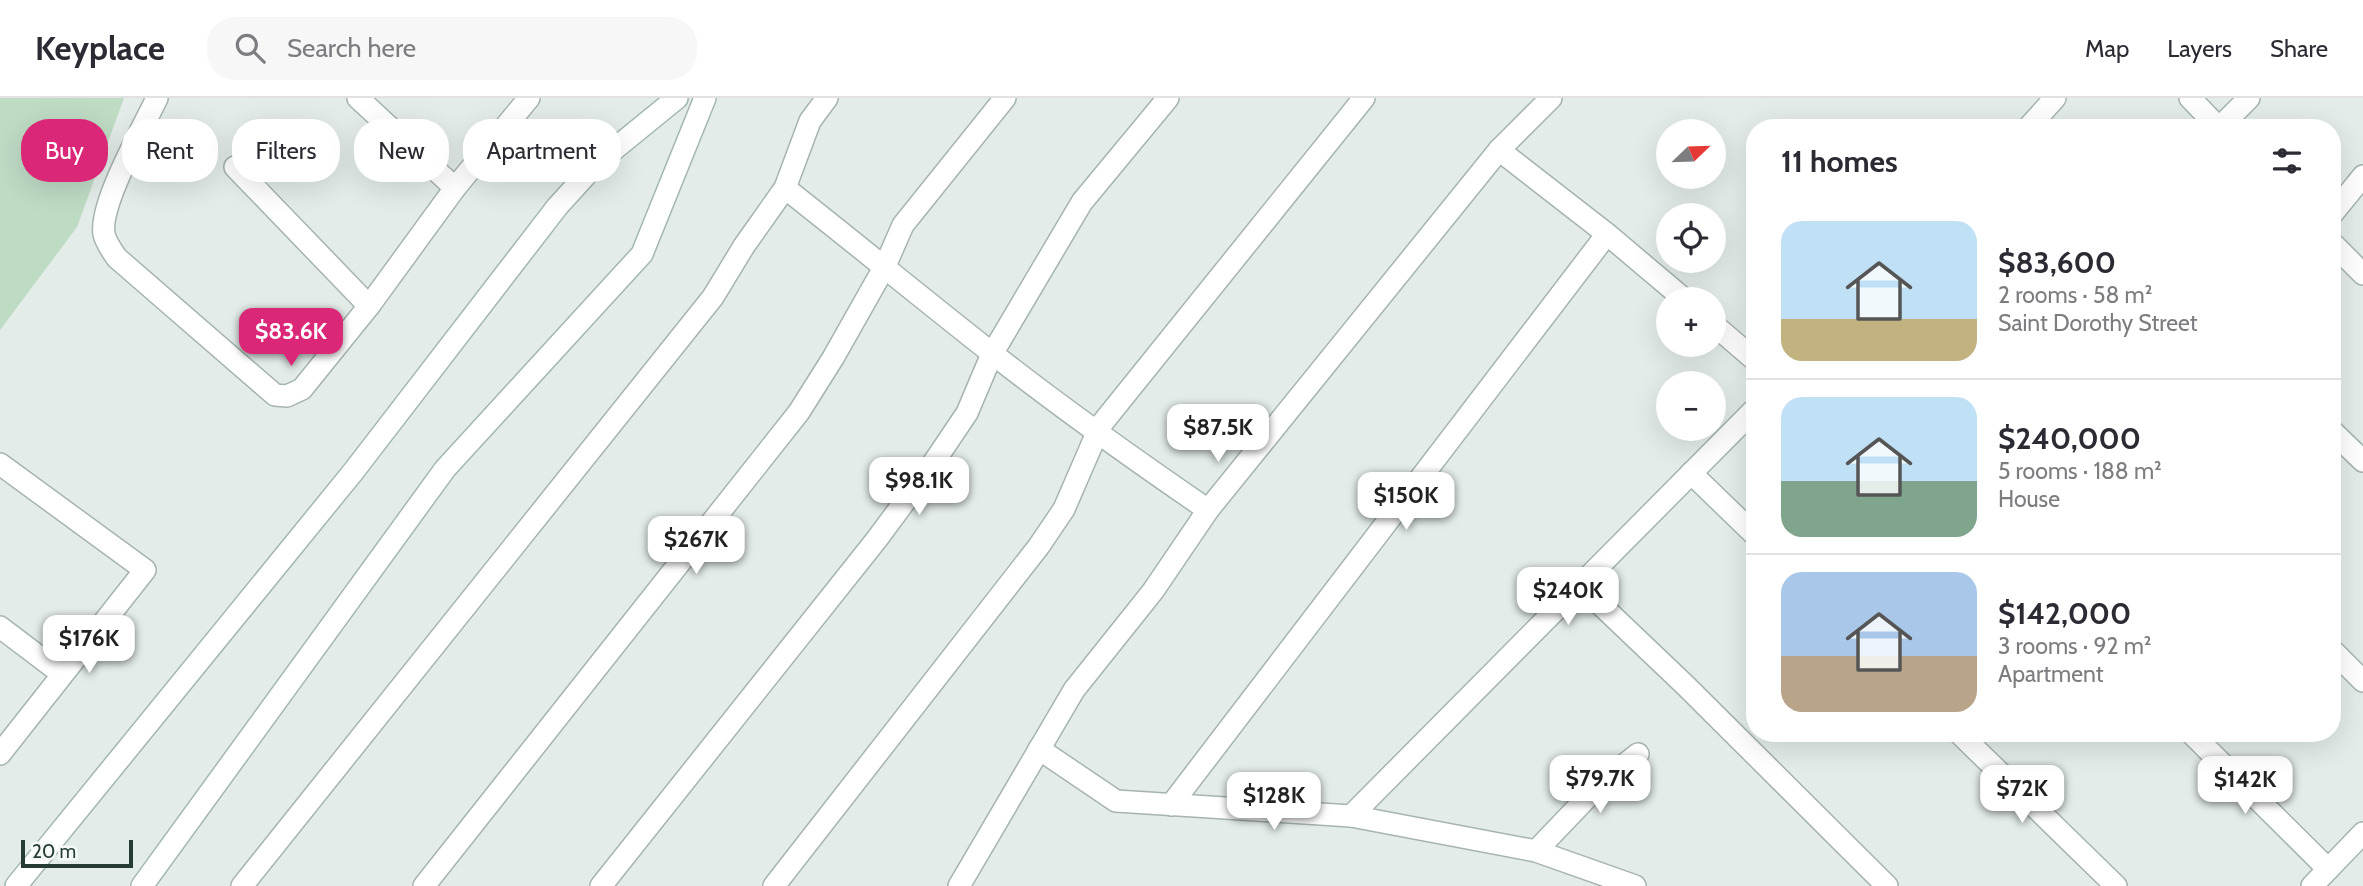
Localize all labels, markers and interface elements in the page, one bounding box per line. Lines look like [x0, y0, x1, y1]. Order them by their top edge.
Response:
search box [207, 17, 697, 80]
text: Keyplace [35, 28, 165, 68]
icon: search [231, 29, 269, 67]
text: Search here [287, 32, 416, 64]
text: Map [2085, 34, 2129, 63]
text: Layers [2167, 34, 2232, 63]
text: Share [2270, 34, 2328, 63]
chip: Buy [21, 119, 108, 182]
chip: Rent [122, 119, 218, 182]
chip: Filters [232, 119, 340, 182]
chip: New [354, 119, 449, 182]
chip: Apartment [463, 119, 621, 182]
north arrow [1656, 119, 1726, 189]
map controls [1656, 119, 1726, 441]
icon: filters [2268, 142, 2306, 180]
text: 11 homes [1781, 143, 1898, 180]
button: locate [1656, 203, 1726, 273]
text: $83,600 [1998, 244, 2116, 281]
icon: home [1837, 249, 1921, 333]
text: 2 rooms · 58 m² [1998, 281, 2152, 309]
button: + [1656, 287, 1726, 357]
pin: $83.6K [234, 308, 348, 368]
text: Saint Dorothy Street [1998, 309, 2197, 337]
text: $83.6K [255, 317, 327, 345]
button: − [1656, 371, 1726, 441]
pin: $87.5K [1161, 404, 1275, 464]
text: $87.5K [1183, 413, 1253, 441]
text: $240,000 [1998, 420, 2141, 457]
icon: home [1837, 425, 1921, 509]
text: 5 rooms · 188 m² [1998, 457, 2162, 485]
pin: $98.1K [862, 458, 976, 517]
text: $98.1K [885, 466, 953, 494]
pin: $150K [1357, 472, 1455, 532]
text: $150K [1374, 481, 1438, 509]
text: House [1998, 485, 2060, 513]
pin: $267K [647, 517, 745, 576]
text: $267K [664, 525, 728, 553]
pin: $240K [1519, 568, 1617, 627]
text: $240K [1533, 576, 1603, 604]
text: $142,000 [1998, 595, 2131, 632]
icon: home [1837, 600, 1921, 684]
pin: $176K [40, 616, 138, 675]
text: $176K [59, 624, 119, 652]
text: 3 rooms · 92 m² [1998, 632, 2152, 660]
text: Apartment [1998, 660, 2103, 688]
pin: $79.7K [1543, 756, 1657, 815]
pin: $142K [2196, 756, 2294, 816]
text: $79.7K [1566, 764, 1634, 792]
text: $142K [2214, 765, 2276, 793]
pin: $72K [1981, 766, 2063, 825]
pin: $128K [1225, 772, 1323, 832]
text: $72K [1996, 774, 2048, 802]
text: $128K [1243, 781, 1305, 809]
scale bar [21, 837, 133, 869]
text: 20 m [32, 840, 76, 863]

